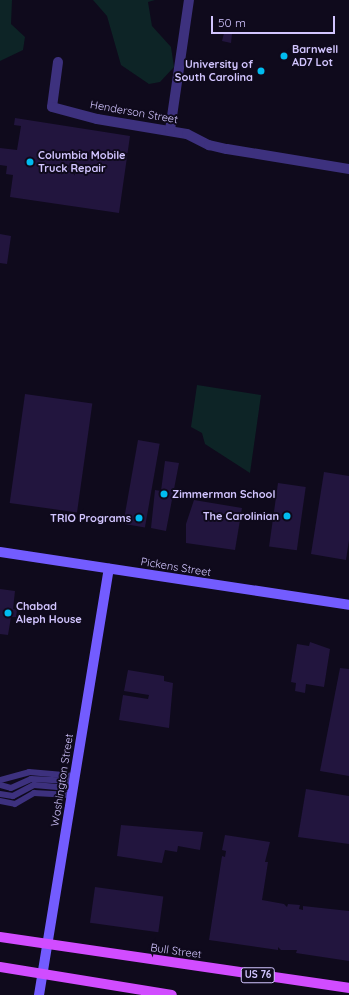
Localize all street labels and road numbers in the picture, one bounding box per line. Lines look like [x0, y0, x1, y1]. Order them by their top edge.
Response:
street label: Henderson Street [89, 98, 179, 126]
street label: Pickens Street [140, 555, 212, 579]
street label: Washington Street [48, 733, 76, 827]
street label: Bull Street [150, 941, 202, 961]
road number: US 76 [240, 967, 276, 983]

